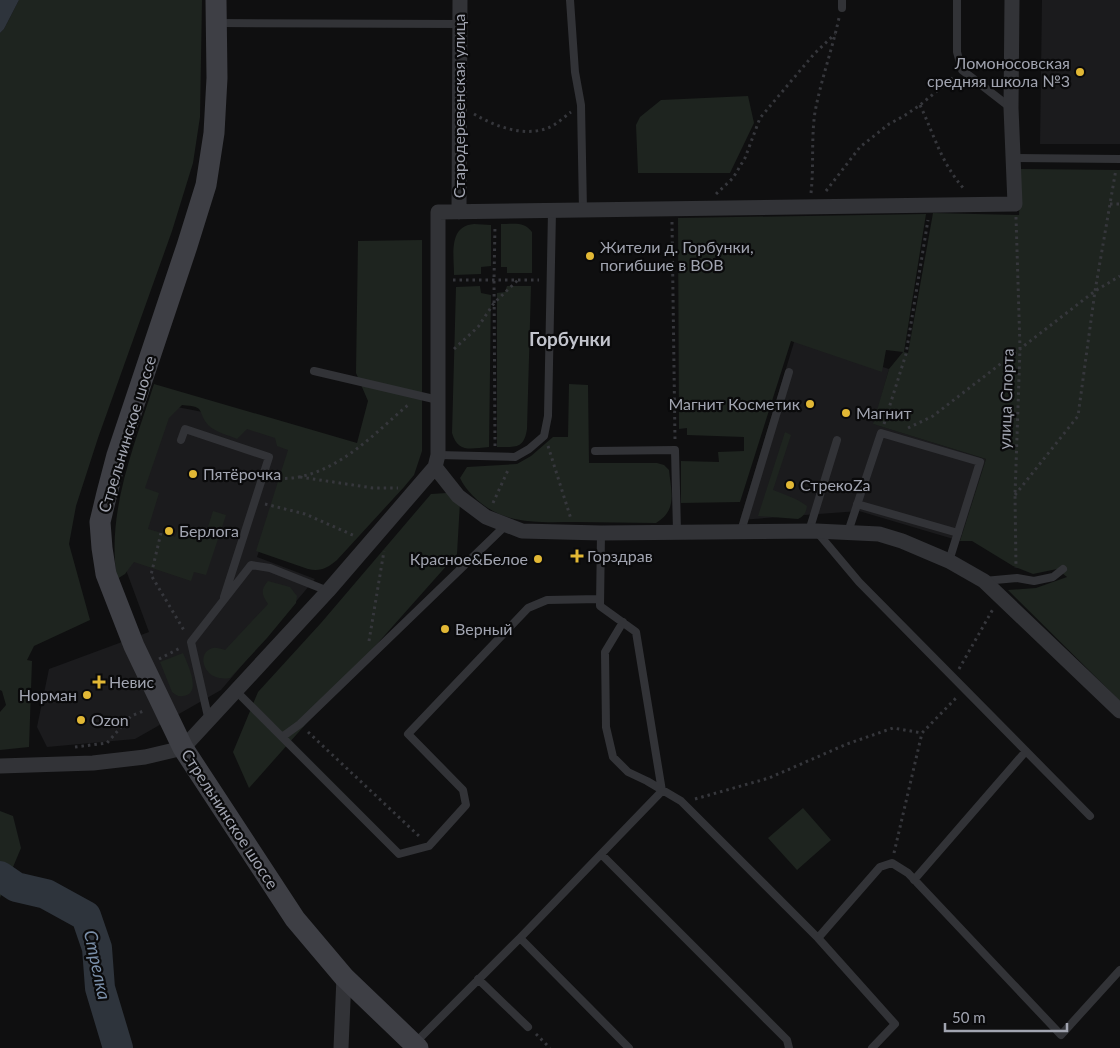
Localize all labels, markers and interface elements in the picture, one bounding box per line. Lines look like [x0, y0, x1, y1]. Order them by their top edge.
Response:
street label: Стародеревенская улица [449, 14, 468, 198]
place label: Ломоносовская средняя школа №3 [927, 53, 1070, 90]
marker: Ломоносовская средняя школа №3 [1074, 66, 1086, 78]
place label: Жители д. Горбунки, погибшие в ВОВ [600, 237, 754, 274]
marker: Жители д. Горбунки, погибшие в ВОВ [584, 250, 596, 262]
district label: Горбунки [529, 327, 611, 350]
street label: улица Спорта [994, 348, 1017, 450]
street label: Стрельнинское шоссе [94, 353, 159, 515]
place label: Магнит Косметик [668, 394, 801, 413]
marker: Магнит Косметик [804, 398, 816, 410]
place label: Магнит [856, 403, 912, 422]
marker: Магнит [840, 407, 852, 419]
place label: Пятёрочка [203, 464, 281, 483]
marker: Пятёрочка [187, 468, 199, 480]
place label: СтрекоZа [800, 475, 870, 494]
marker: СтрекоZа [784, 479, 796, 491]
place label: Берлога [179, 521, 239, 540]
marker: Берлога [163, 525, 175, 537]
place label: Горздрав [587, 546, 653, 565]
place label: Красное&Белое [410, 549, 528, 568]
marker: Горздрав [571, 550, 583, 562]
marker: Красное&Белое [532, 553, 544, 565]
place label: Верный [455, 619, 512, 638]
marker: Верный [439, 623, 451, 635]
place label: Невис [109, 672, 155, 691]
marker: Невис [93, 676, 105, 688]
place label: Норман [19, 685, 77, 704]
marker: Норман [81, 689, 93, 701]
place label: Ozon [91, 710, 129, 729]
marker: Ozon [75, 714, 87, 726]
street label: Стрельнинское шоссе [178, 745, 283, 892]
water label: Стрелка [80, 928, 116, 1002]
scale bar [945, 1000, 1068, 1032]
text: 50 m [952, 1008, 986, 1026]

